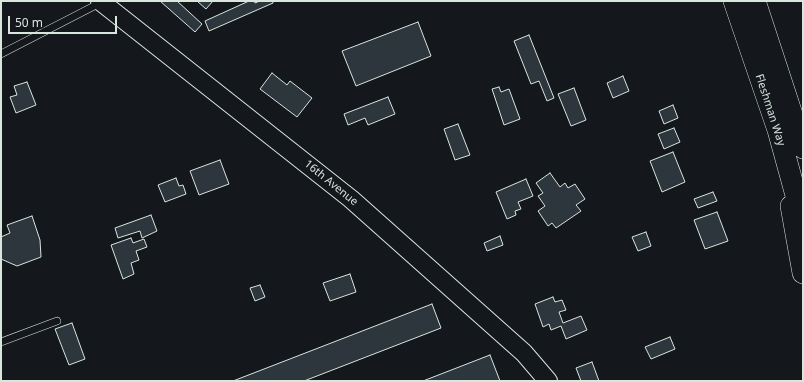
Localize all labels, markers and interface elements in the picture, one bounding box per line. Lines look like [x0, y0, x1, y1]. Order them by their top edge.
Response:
scale bar [10, 8, 119, 34]
text: 50 m [15, 14, 43, 31]
street label: Fleshman Way [752, 72, 788, 148]
street label: 16th Avenue [302, 157, 360, 209]

